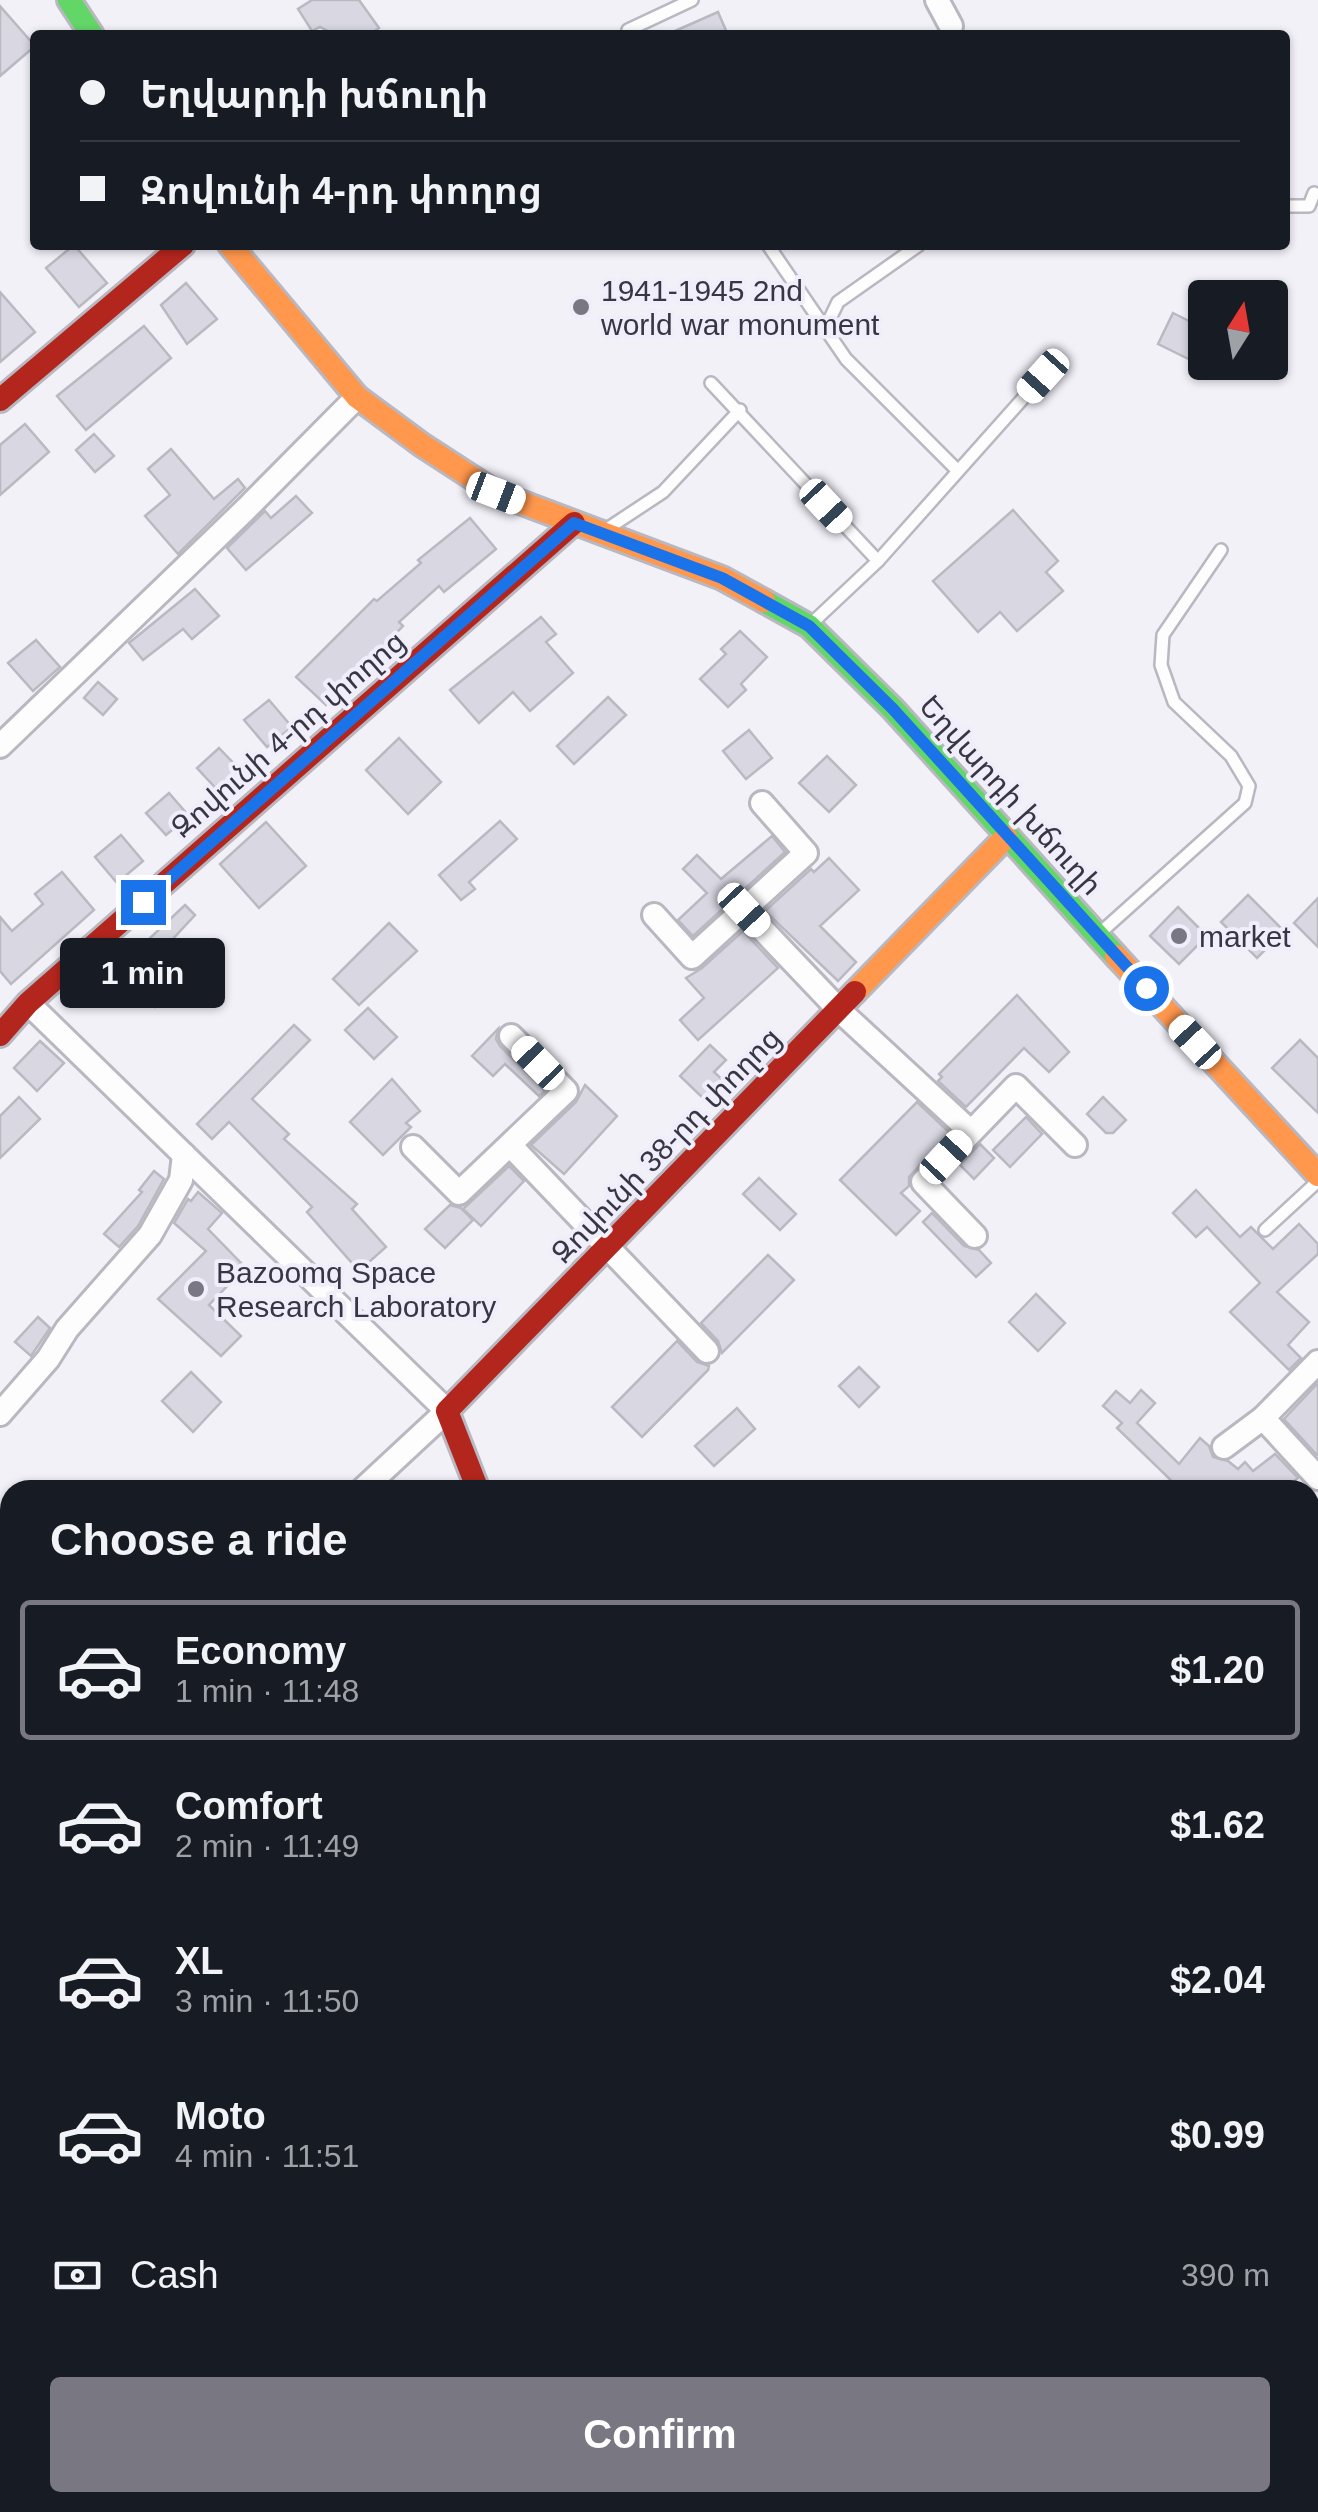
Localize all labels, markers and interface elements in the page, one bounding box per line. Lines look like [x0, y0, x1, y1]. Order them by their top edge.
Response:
text: Եղվարդի խճուղի [140, 74, 488, 116]
text: Զովունի 4-րդ փողոց [140, 170, 542, 212]
place label: 1941-1945 2nd world war monument [600, 274, 880, 341]
north arrow [1188, 280, 1288, 380]
map controls [1188, 280, 1288, 380]
marker: 1941-1945 2nd world war monument [570, 296, 592, 318]
car [1012, 344, 1074, 408]
car [463, 468, 529, 518]
car [795, 474, 857, 538]
street label: Զովունի 4-րդ փողոց [165, 624, 412, 845]
street label: Եղվարդի խճուղի [912, 689, 1109, 902]
car [713, 878, 775, 942]
route end [121, 880, 166, 925]
place label: market [1199, 920, 1291, 953]
marker: market [1168, 925, 1190, 947]
callout: 1 min [61, 937, 226, 1007]
text: 1 min [101, 955, 184, 991]
route start [1124, 966, 1169, 1011]
car [1164, 1010, 1226, 1074]
street label: Զովունի 38-րդ փողոց [545, 1020, 788, 1270]
car [506, 1031, 570, 1095]
car [915, 1125, 977, 1189]
place label: Bazoomq Space Research Laboratory [216, 1256, 496, 1323]
marker: Bazoomq Space Research Laboratory [185, 1278, 207, 1300]
text: Choose a ride [50, 1514, 348, 1565]
icon: car [55, 1625, 145, 1715]
text: Economy [175, 1630, 346, 1672]
text: $1.20 [1170, 1649, 1265, 1691]
text: 1 min · 11:48 [175, 1673, 359, 1709]
icon: car [55, 1780, 145, 1870]
text: Comfort [175, 1785, 323, 1827]
text: $1.62 [1170, 1804, 1265, 1846]
text: 2 min · 11:49 [175, 1828, 359, 1864]
icon: car [55, 1935, 145, 2025]
text: XL [175, 1940, 224, 1982]
text: $2.04 [1170, 1959, 1265, 2001]
text: 3 min · 11:50 [175, 1983, 359, 2019]
icon: car [55, 2090, 145, 2180]
text: Moto [175, 2095, 266, 2137]
text: $0.99 [1170, 2114, 1265, 2156]
text: 4 min · 11:51 [175, 2138, 359, 2174]
icon: cash [50, 2248, 105, 2303]
text: Cash [130, 2254, 219, 2296]
text: 390 m [1181, 2257, 1270, 2293]
button: Confirm [50, 2377, 1270, 2492]

